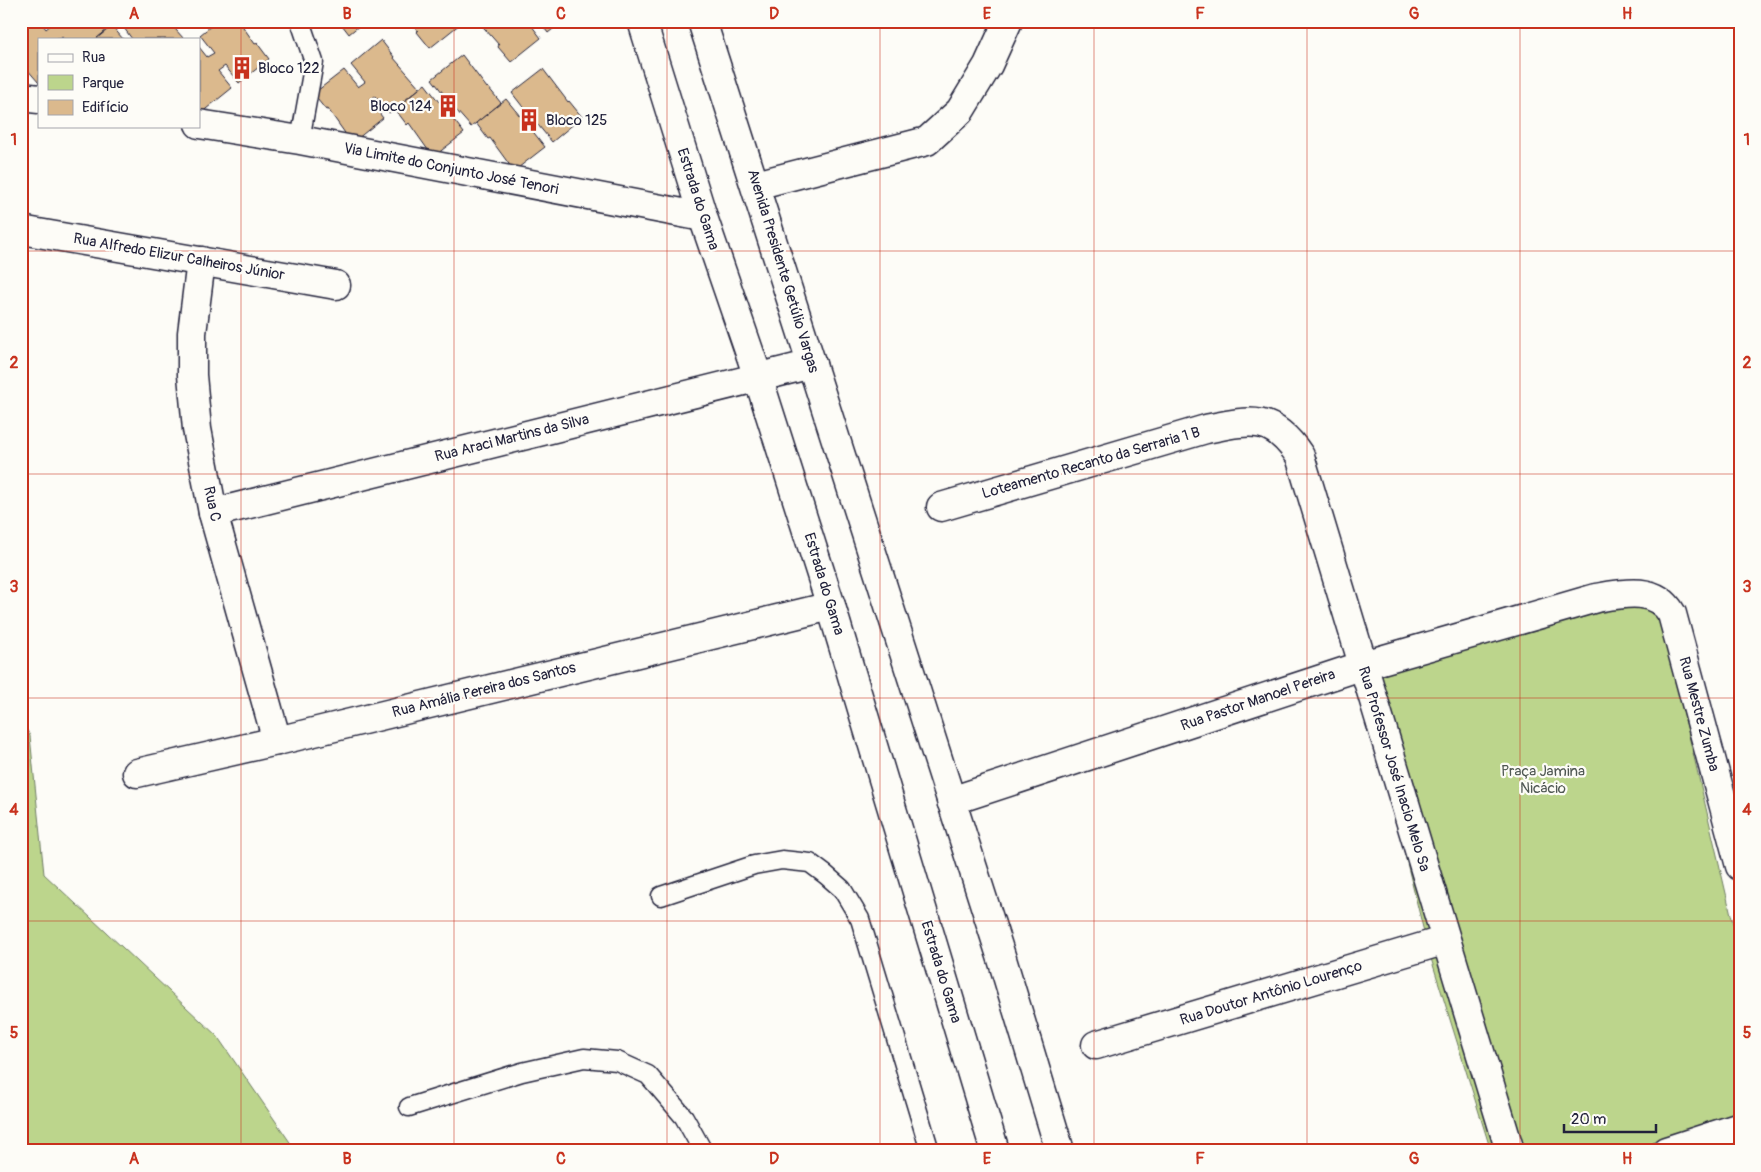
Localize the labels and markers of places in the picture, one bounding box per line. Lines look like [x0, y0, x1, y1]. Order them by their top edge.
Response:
building icon: Bloco 122 [229, 55, 255, 81]
place label: Bloco 122 [258, 59, 320, 78]
building icon: Bloco 124 [435, 93, 461, 119]
place label: Bloco 124 [370, 97, 432, 116]
building icon: Bloco 125 [516, 107, 542, 133]
place label: Bloco 125 [546, 111, 607, 130]

